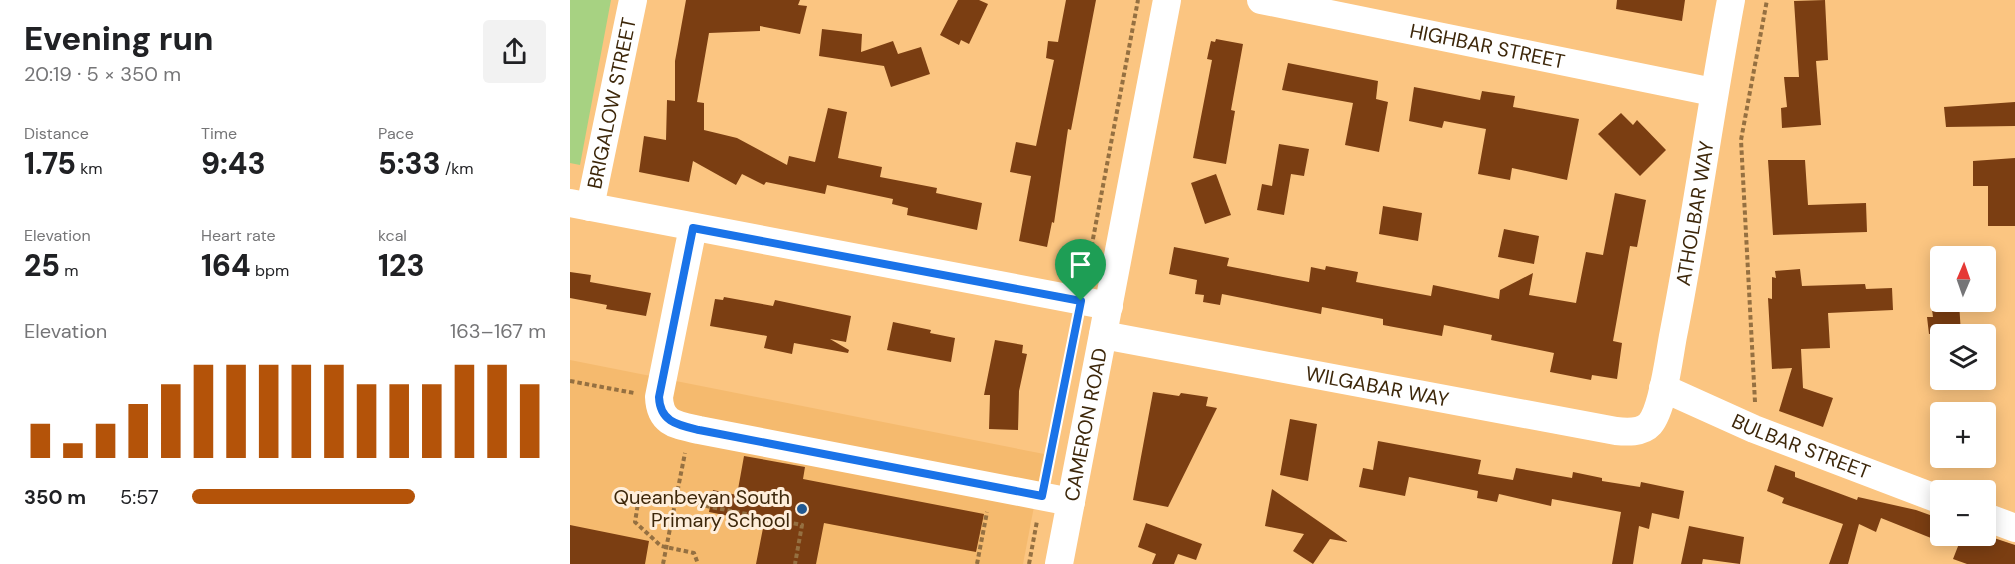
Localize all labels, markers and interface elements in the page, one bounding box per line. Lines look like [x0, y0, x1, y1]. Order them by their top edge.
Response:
street label: BRIGALOW STREET [581, 15, 642, 191]
text: Evening run [24, 17, 213, 60]
street label: HIGHBAR STREET [1408, 18, 1567, 75]
button: share [483, 20, 546, 83]
text: 20:19 · 5 × 350 m [24, 61, 181, 87]
text: Distance [24, 123, 89, 144]
text: Time [201, 123, 237, 144]
text: Pace [378, 123, 414, 144]
street label: ATHOLBAR WAY [1670, 139, 1720, 288]
text: 1.75 [24, 144, 76, 183]
text: 9:43 [201, 144, 266, 183]
text: 5:33 [378, 144, 441, 183]
text: km [76, 158, 103, 179]
text: /km [441, 158, 474, 179]
text: Elevation [24, 225, 91, 246]
text: Heart rate [201, 225, 276, 246]
text: kcal [378, 225, 407, 246]
pin [1055, 239, 1106, 301]
text: 25 [24, 246, 60, 285]
text: 164 [201, 246, 251, 285]
text: 123 [378, 246, 425, 285]
north arrow [1930, 246, 1996, 312]
map controls [1930, 246, 1996, 546]
icon: arrive [1064, 248, 1097, 281]
text: m [60, 260, 79, 281]
text: bpm [251, 260, 289, 281]
text: Elevation [24, 318, 107, 344]
text: 163–167 m [450, 318, 546, 344]
button: layers [1930, 324, 1996, 390]
street label: CAMERON ROAD [1058, 346, 1113, 503]
street label: WILGABAR WAY [1303, 360, 1452, 413]
button: + [1930, 402, 1996, 468]
street label: BULBAR STREET [1728, 408, 1874, 485]
button: − [1930, 480, 1996, 546]
text: 350 m [24, 484, 86, 510]
text: 5:57 [120, 484, 159, 510]
place label: Queanbeyan South Primary School [613, 484, 790, 533]
marker: Queanbeyan South Primary School [795, 502, 809, 516]

